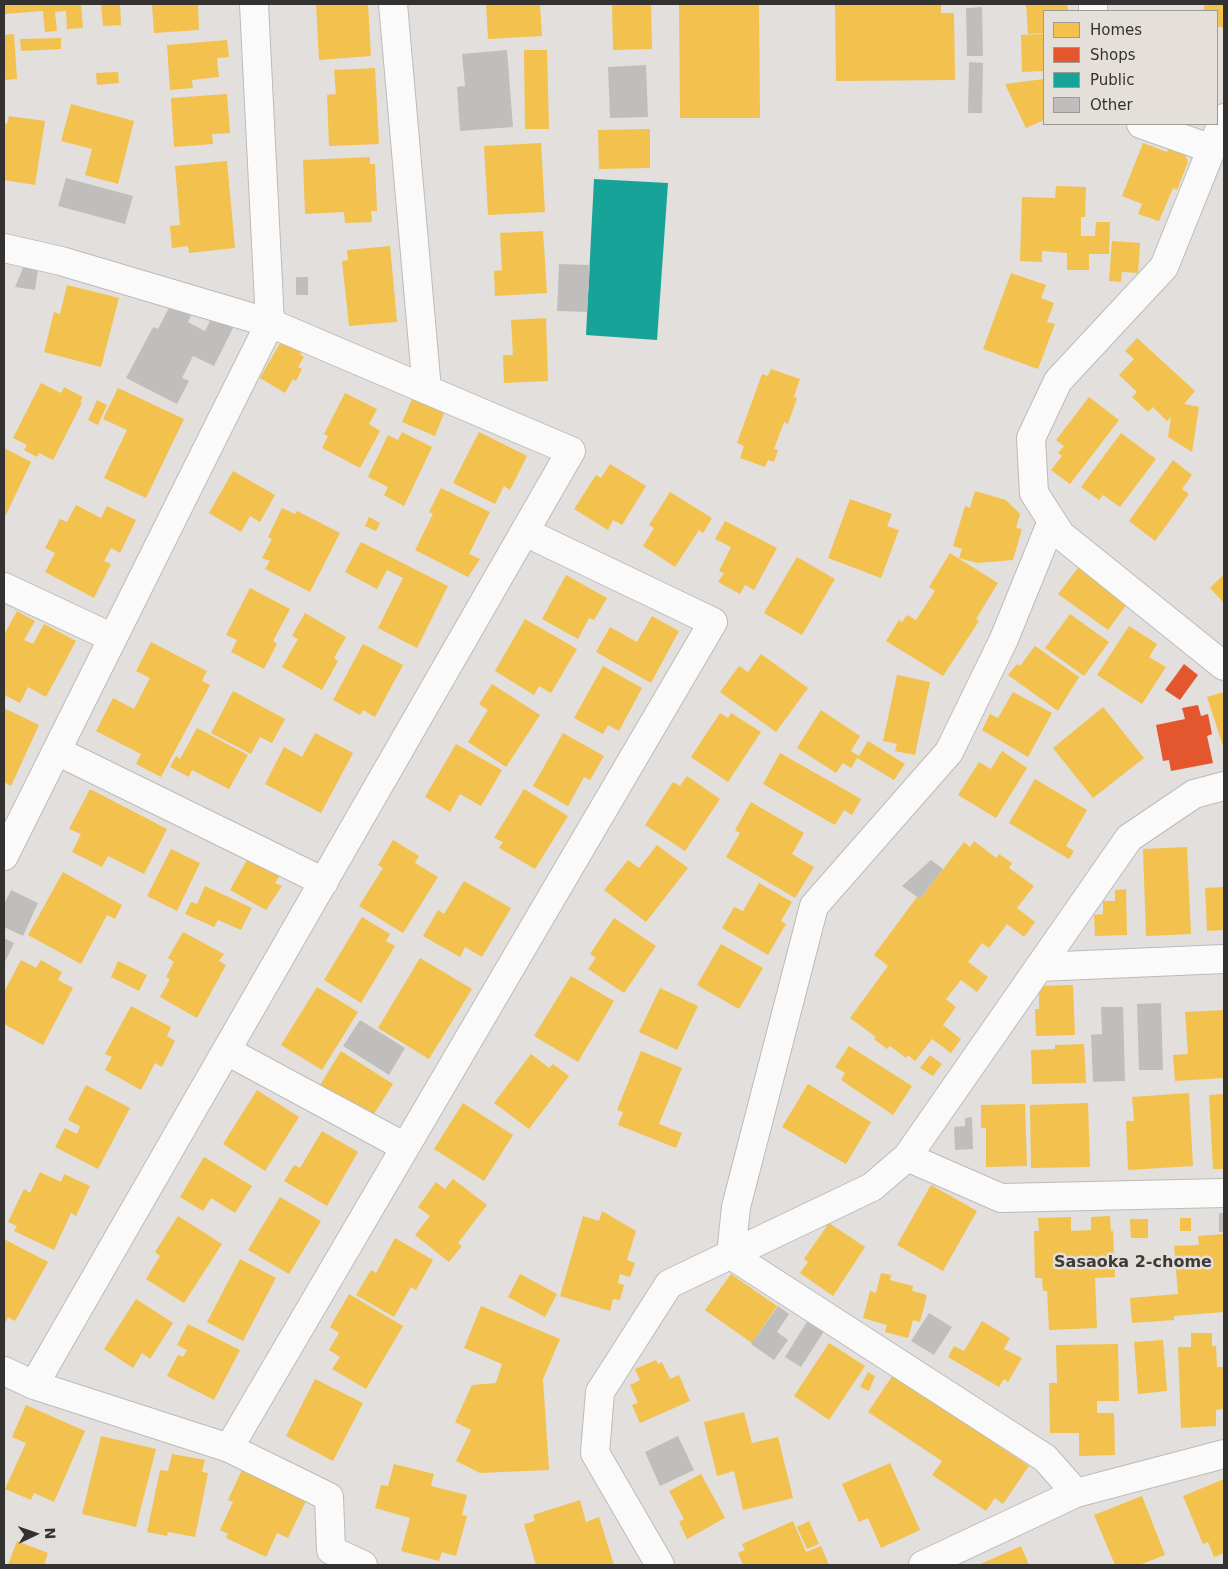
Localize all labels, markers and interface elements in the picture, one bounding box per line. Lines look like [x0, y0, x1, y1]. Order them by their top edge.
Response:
legend [1043, 10, 1218, 125]
text: Homes [1090, 21, 1142, 39]
text: Shops [1090, 46, 1136, 64]
text: Public [1090, 71, 1134, 89]
text: Other [1090, 96, 1133, 114]
district label: Sasaoka 2-chome [1054, 1253, 1212, 1273]
north arrow [10, 1509, 60, 1559]
text: N [42, 1527, 58, 1539]

